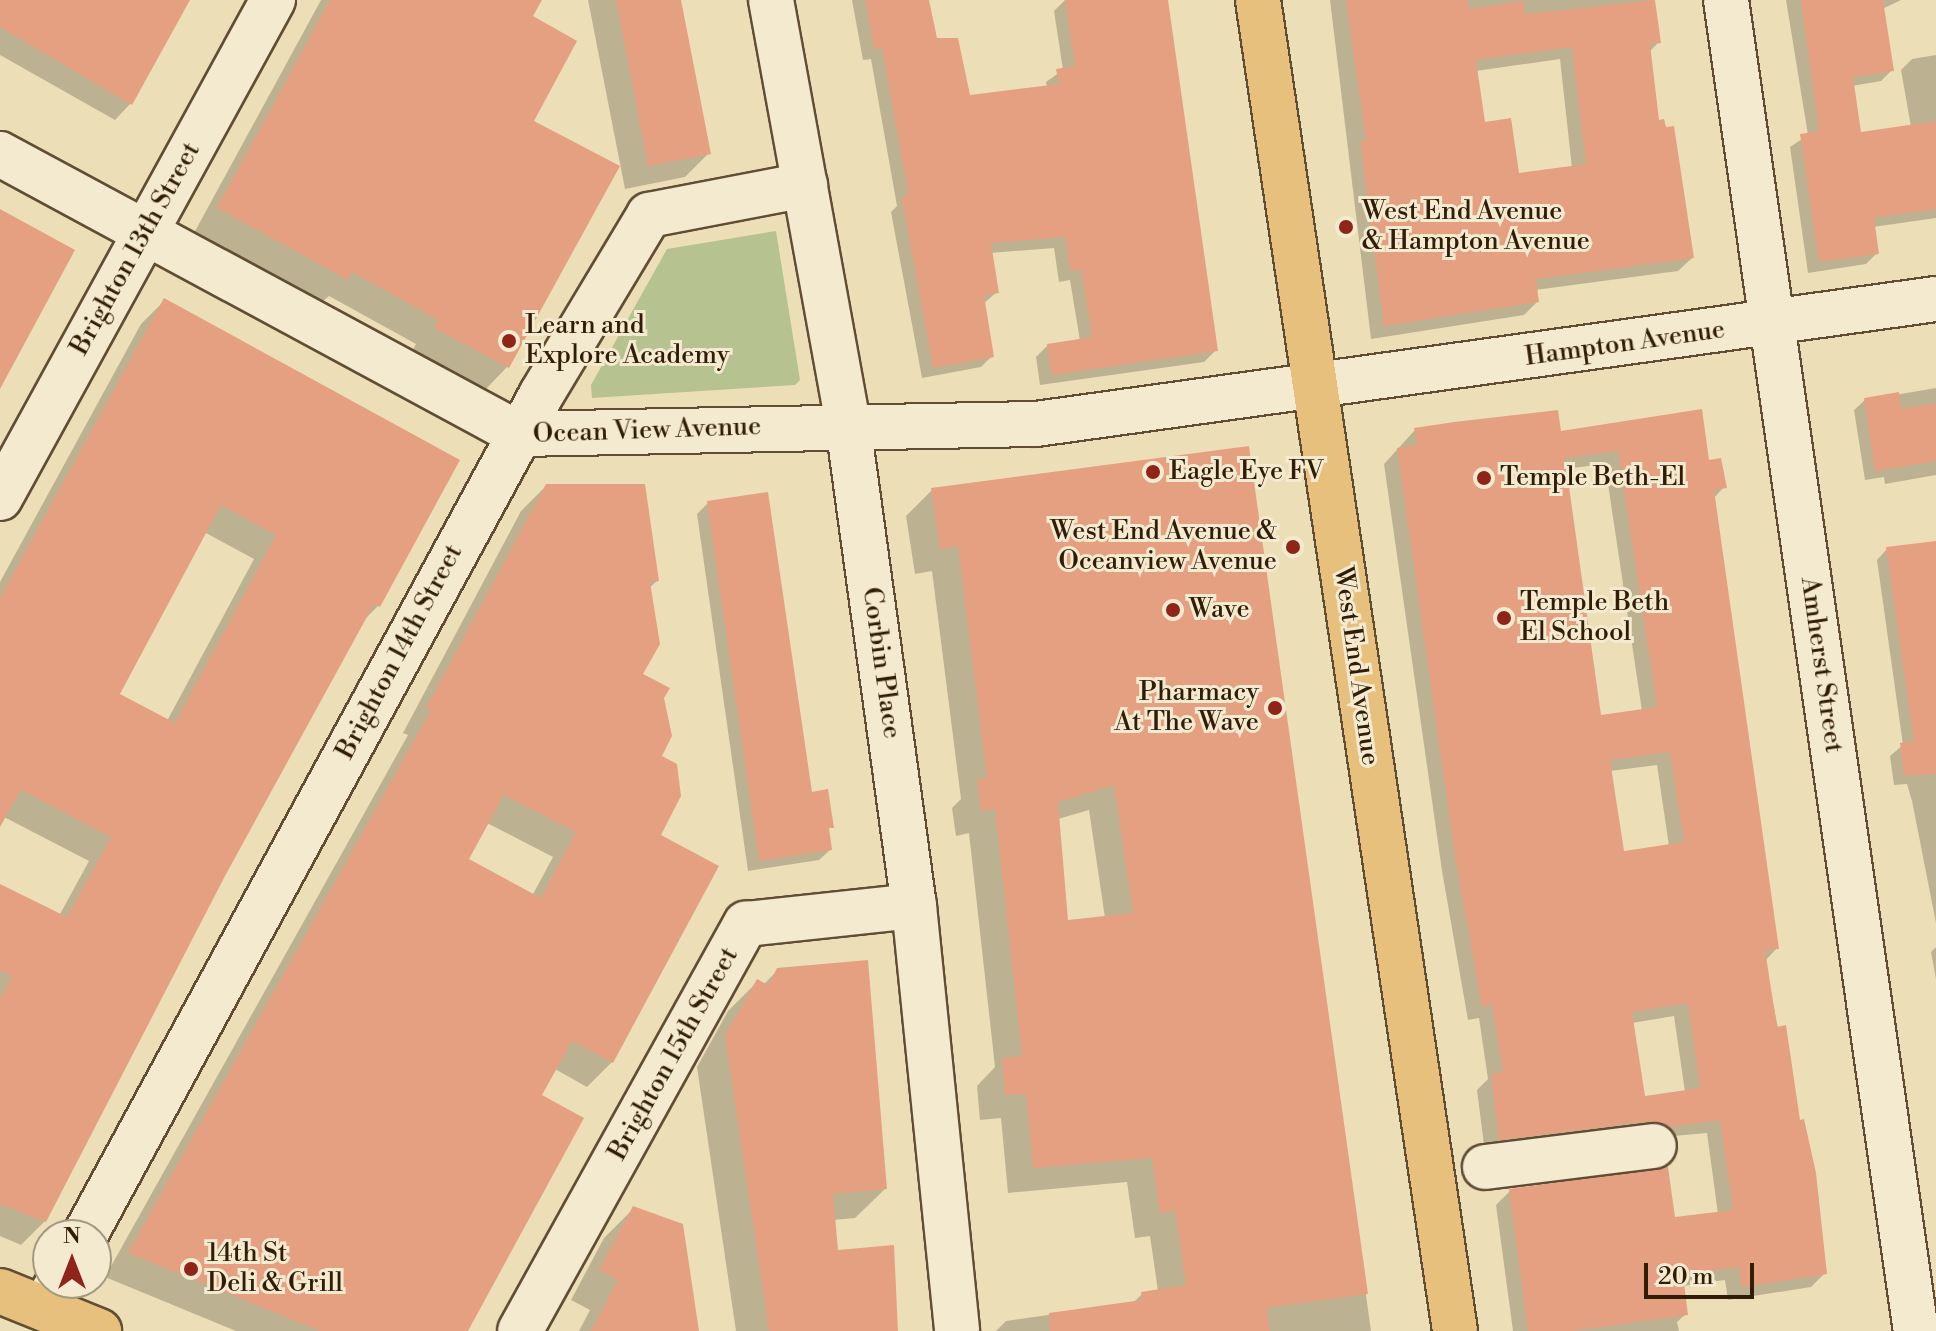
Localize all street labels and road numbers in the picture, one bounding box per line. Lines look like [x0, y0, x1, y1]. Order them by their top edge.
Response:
street label: Brighton 13th Street [65, 137, 207, 361]
street label: Hampton Avenue [1523, 315, 1727, 373]
street label: Ocean View Avenue [532, 411, 762, 451]
street label: Brighton 14th Street [330, 539, 470, 765]
street label: West End Avenue [1327, 565, 1385, 767]
street label: Amherst Street [1793, 575, 1849, 755]
street label: Corbin Place [855, 585, 907, 741]
street label: Brighton 15th Street [603, 942, 745, 1166]

